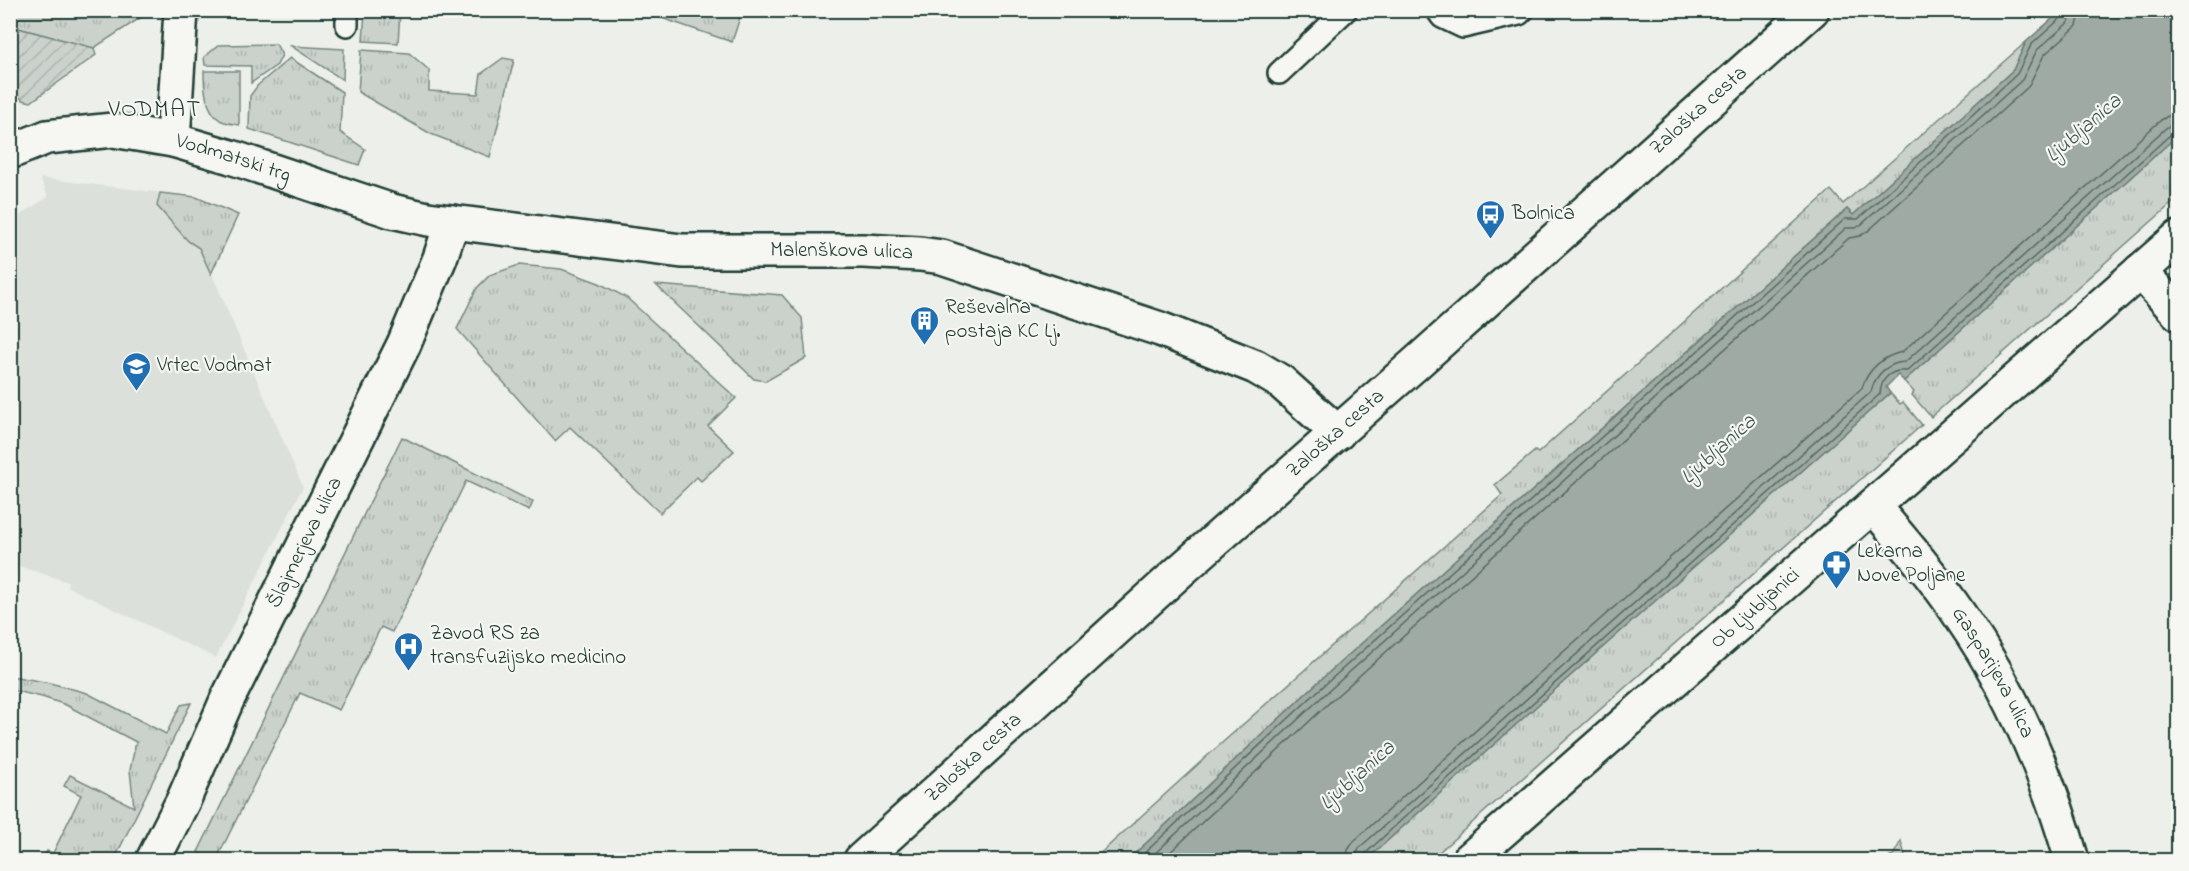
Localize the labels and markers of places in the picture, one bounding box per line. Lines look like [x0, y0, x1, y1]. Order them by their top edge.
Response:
bus stop icon: Bolnica [1475, 198, 1507, 240]
place label: Bolnica [1511, 199, 1575, 229]
place label: Reševalna postaja KC Lj. [945, 293, 1060, 347]
building icon: Reševalna postaja KC Lj. [908, 304, 940, 346]
school or university icon: Vrtec Vodmat [120, 350, 152, 392]
place label: Vrtec Vodmat [156, 351, 272, 381]
place label: Lekarna Nove Poljane [1857, 537, 1966, 591]
pharmacy icon: Lekarna Nove Poljane [1820, 548, 1852, 590]
place label: Zavod RS za transfuzijsko medicino [430, 619, 626, 673]
hospital icon: Zavod RS za transfuzijsko medicino [393, 630, 425, 672]

